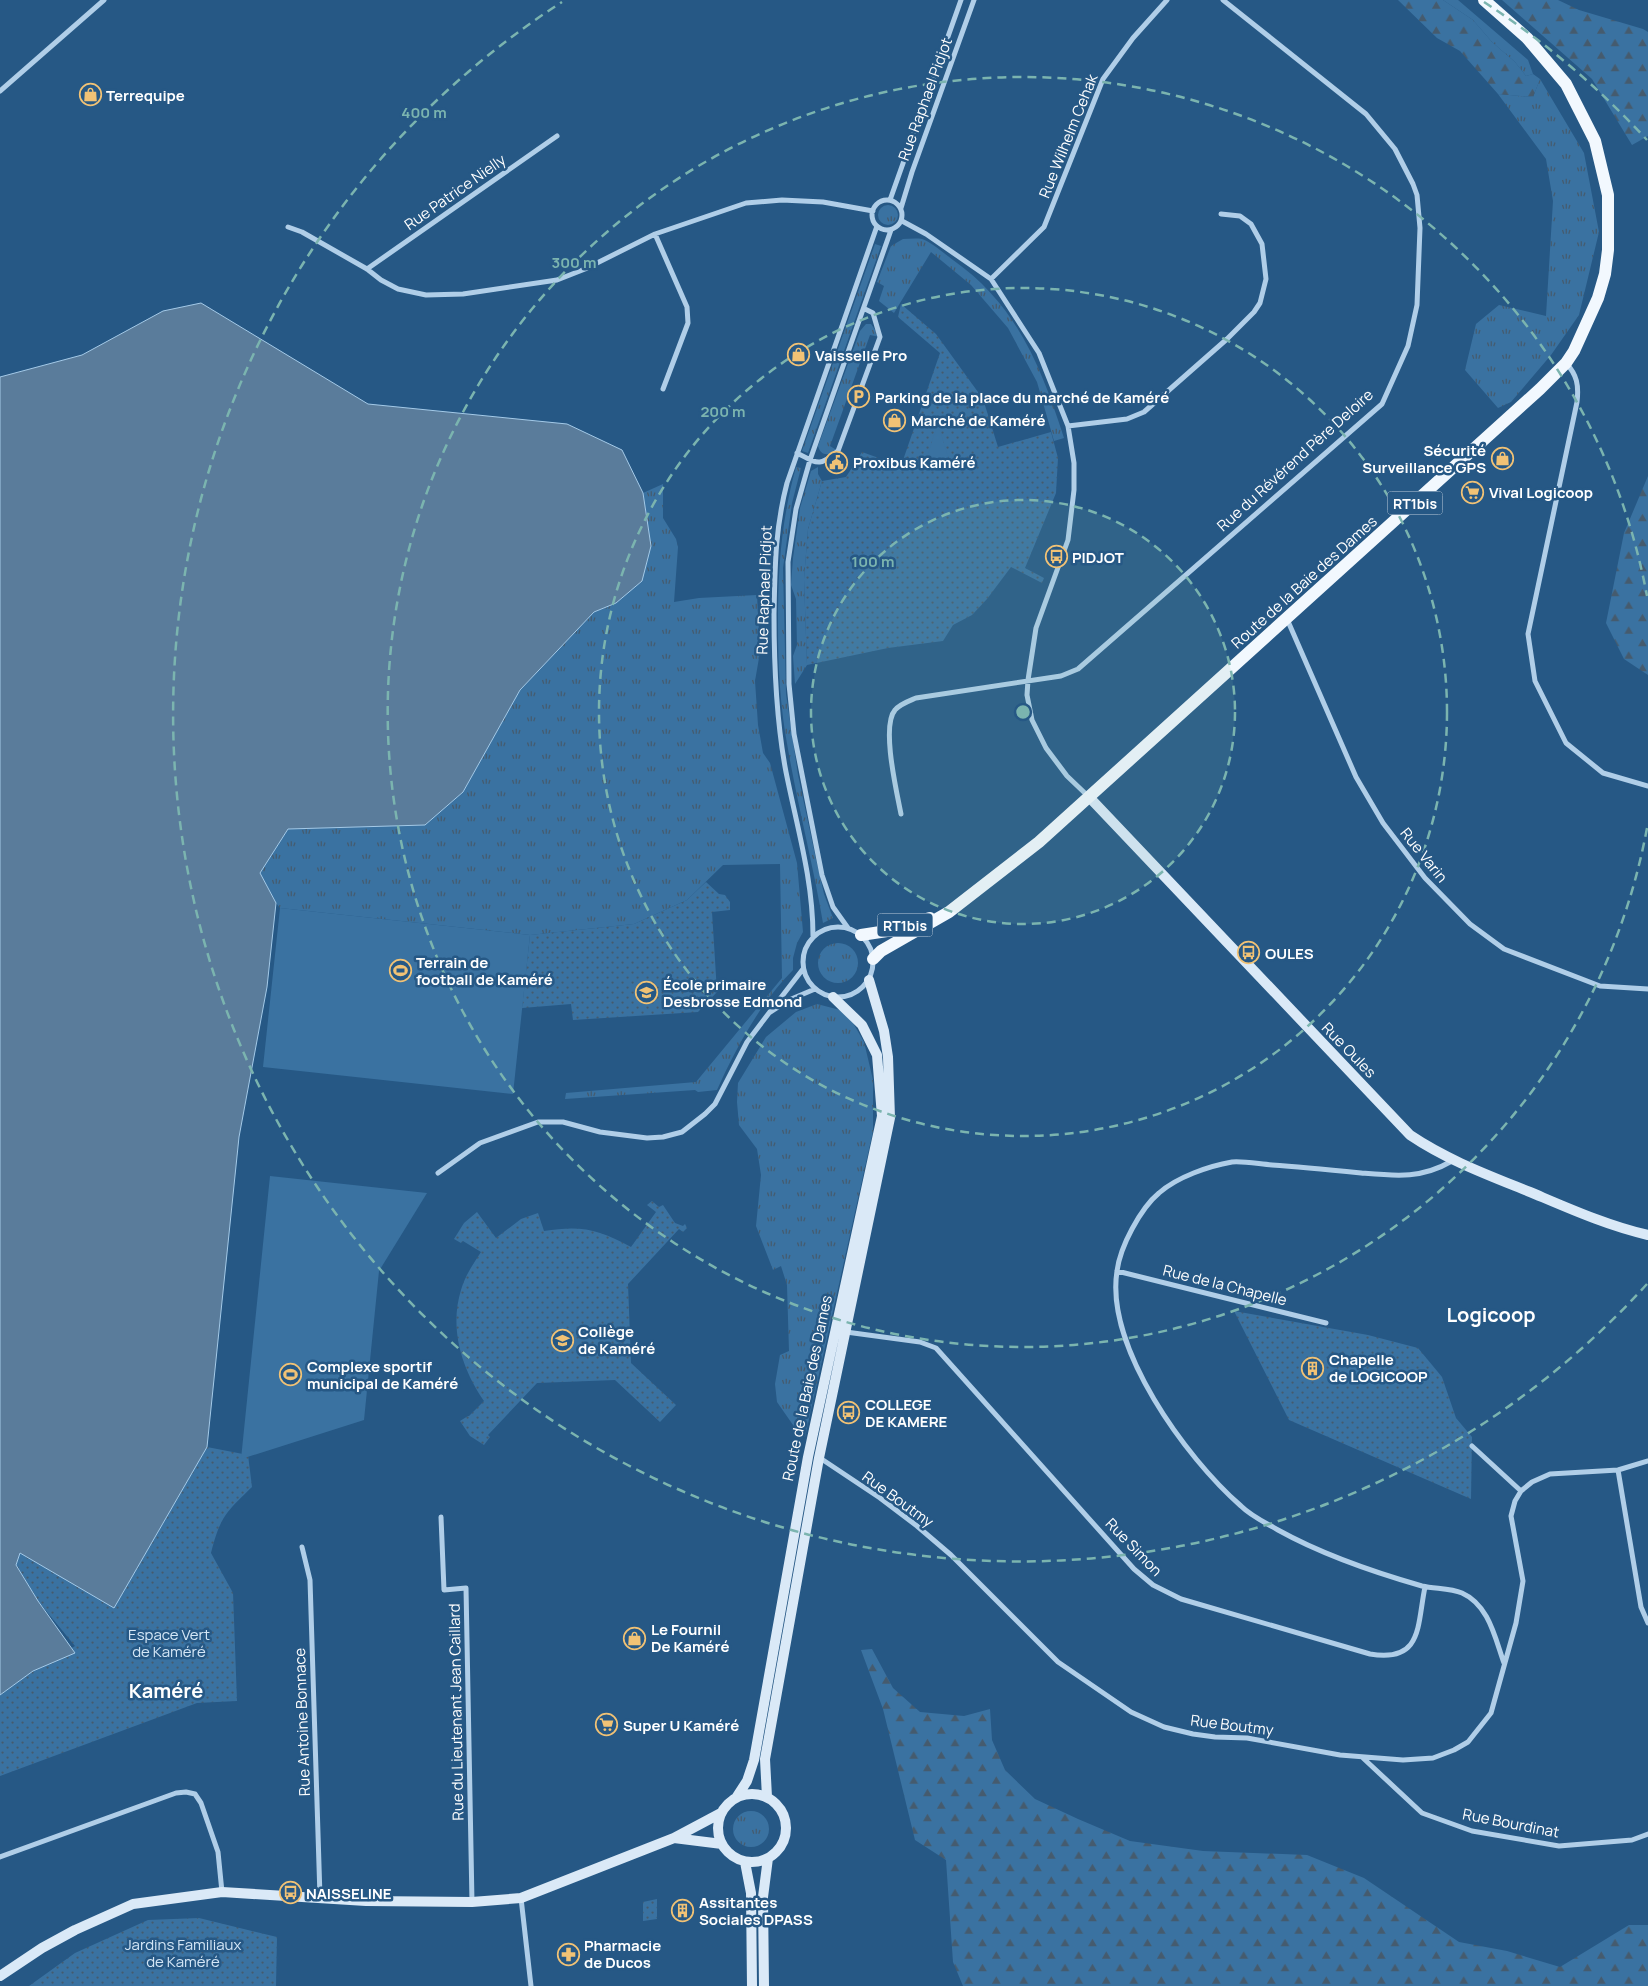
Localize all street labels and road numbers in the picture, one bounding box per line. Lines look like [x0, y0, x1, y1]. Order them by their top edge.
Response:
street label: Rue Raphael Pidjot [893, 35, 957, 163]
street label: Rue Wilhelm Cehak [1034, 70, 1103, 201]
street label: Rue Patrice Nielly [400, 149, 510, 235]
street label: Rue du Révérend Père Deloire [1212, 384, 1378, 536]
road number: RT1bis [1388, 492, 1442, 514]
street label: Route de la Baie des Dames [1227, 511, 1381, 653]
street label: Rue Raphael Pidjot [751, 525, 777, 655]
street label: Rue Varin [1395, 823, 1453, 887]
road number: RT1bis [878, 914, 932, 936]
street label: Rue Oules [1317, 1018, 1381, 1083]
street label: Rue de la Chapelle [1161, 1259, 1289, 1311]
street label: Route de la Baie des Dames [777, 1293, 837, 1483]
street label: Rue Boutmy [858, 1466, 938, 1532]
street label: Rue Simon [1101, 1513, 1167, 1581]
street label: Rue du Lieutenant Jean Caillard [444, 1603, 468, 1821]
street label: Rue Antoine Bonnace [289, 1647, 315, 1796]
street label: Rue Boutmy [1189, 1709, 1275, 1741]
street label: Rue Bourdinat [1461, 1803, 1561, 1843]

